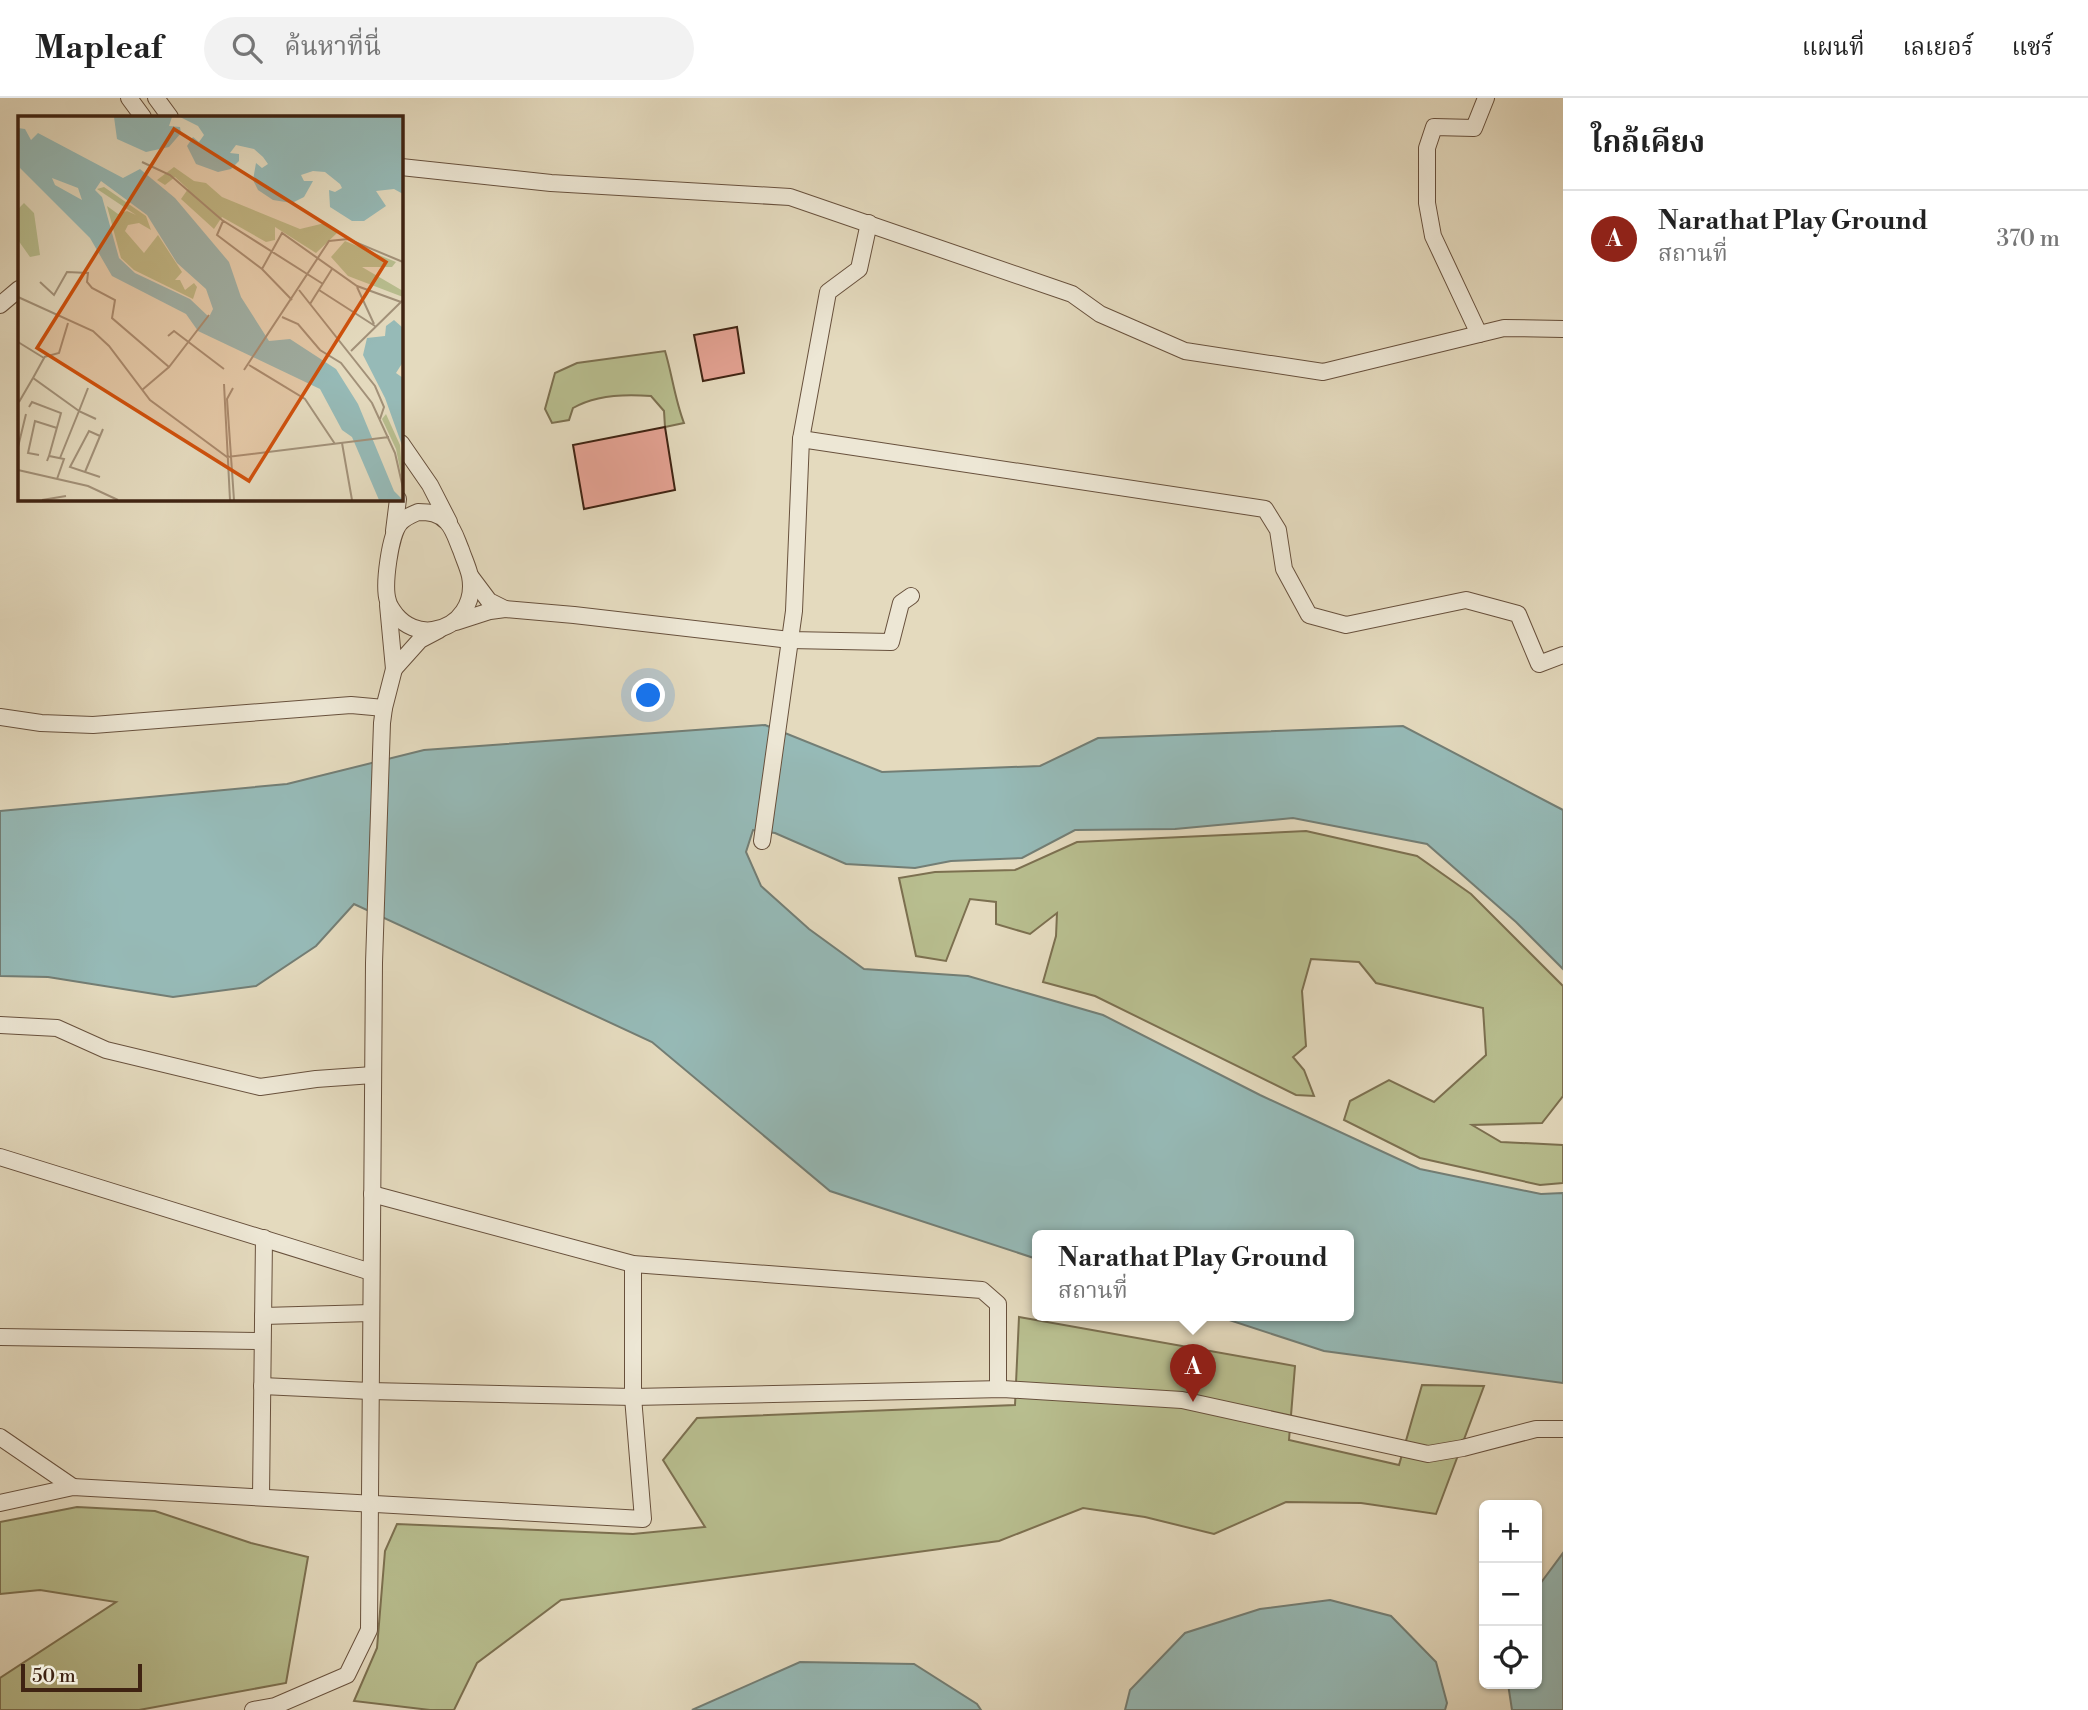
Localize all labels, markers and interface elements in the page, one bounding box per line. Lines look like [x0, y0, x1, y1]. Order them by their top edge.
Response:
search box [204, 17, 694, 80]
text: Mapleaf [35, 28, 162, 69]
icon: search [228, 29, 266, 67]
text: ค้นหาที่นี่ [284, 31, 381, 63]
text: แผนที่ [1802, 33, 1865, 63]
text: เลเยอร์ [1903, 33, 1974, 63]
text: แชร์ [2012, 33, 2053, 63]
inset map [18, 116, 402, 500]
text: ใกล้เคียง [1591, 124, 1705, 162]
text: Narathat Play Ground [1658, 205, 1928, 237]
text: A [1606, 225, 1622, 253]
text: 370 m [1997, 225, 2060, 253]
text: สถานที่ [1658, 240, 1728, 268]
your location [631, 678, 665, 712]
popup [1032, 1230, 1354, 1321]
text: Narathat Play Ground [1058, 1242, 1328, 1274]
text: สถานที่ [1058, 1277, 1128, 1305]
pin: A [1170, 1344, 1216, 1402]
map controls [1479, 1500, 1542, 1689]
button: + [1479, 1500, 1542, 1563]
button: − [1479, 1563, 1542, 1626]
button: locate [1479, 1626, 1542, 1689]
scale bar [21, 1661, 142, 1693]
text: 50 m [32, 1664, 76, 1688]

